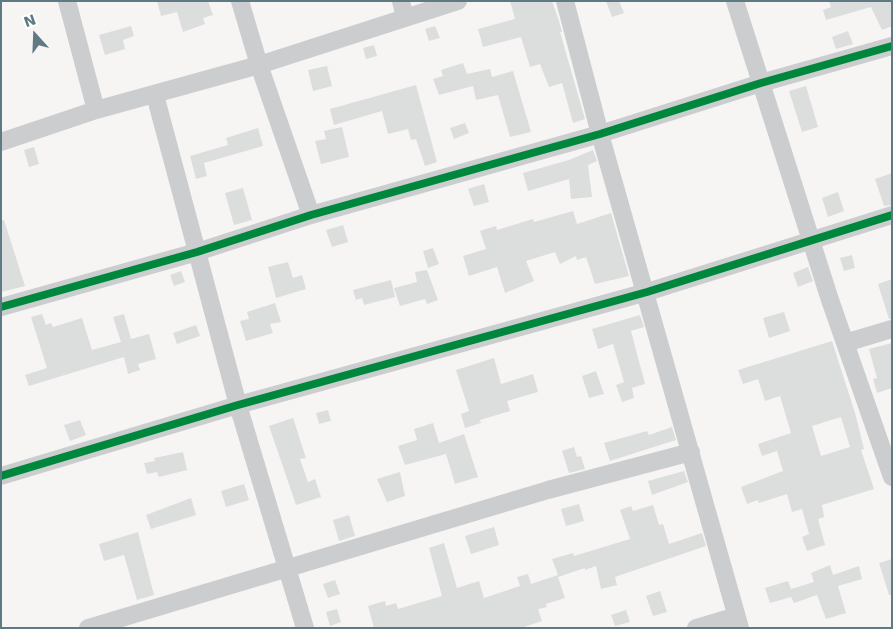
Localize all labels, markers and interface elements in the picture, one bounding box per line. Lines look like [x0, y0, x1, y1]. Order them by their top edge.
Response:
north arrow [10, 10, 60, 60]
text: N [22, 11, 38, 30]

